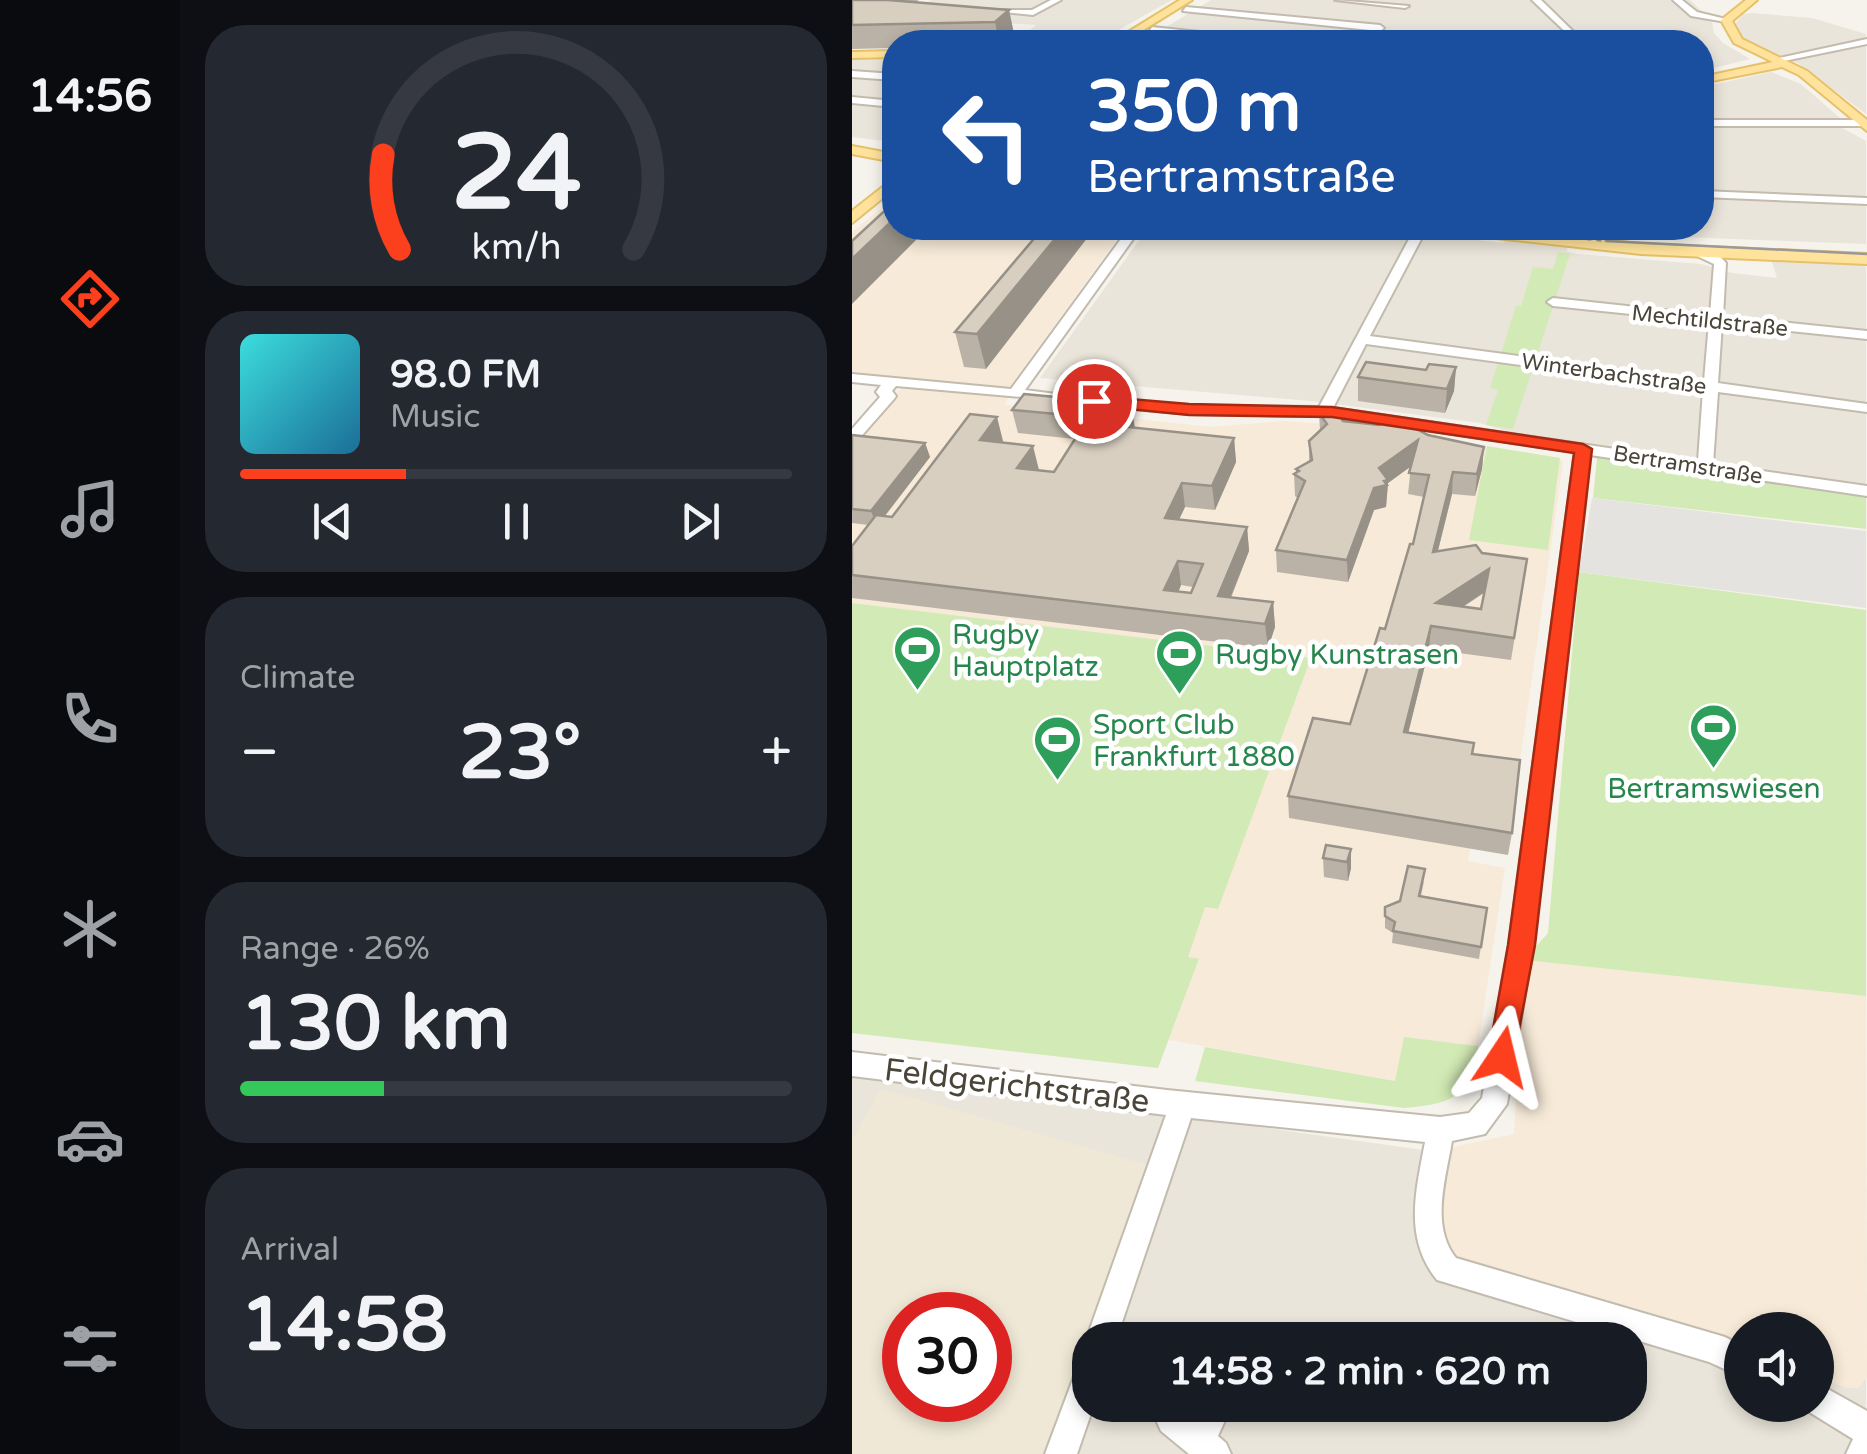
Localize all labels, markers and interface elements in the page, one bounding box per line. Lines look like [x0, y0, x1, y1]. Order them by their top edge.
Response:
text: 350 m [1087, 66, 1301, 150]
text: 14:56 [28, 70, 152, 124]
icon: left [922, 70, 1052, 200]
text: 24 [451, 112, 581, 237]
text: Bertramstraße [1087, 151, 1396, 205]
text: km/h [471, 226, 561, 269]
icon: directions [55, 264, 125, 334]
street label: Mechtildstraße [1630, 300, 1789, 342]
street label: Winterbachstraße [1520, 348, 1708, 400]
text: 98.0 FM [390, 352, 541, 398]
pin [1052, 359, 1137, 444]
icon: arrive [1067, 374, 1122, 429]
text: Music [390, 398, 480, 436]
street label: Bertramstraße [1611, 440, 1764, 490]
icon: music [55, 474, 125, 544]
icon: previous [305, 494, 360, 549]
icon: pause [489, 494, 544, 549]
icon: next [673, 494, 728, 549]
place label: Rugby Hauptplatz [952, 618, 1099, 684]
sports icon: Rugby Hauptplatz [891, 624, 943, 692]
sports icon: Rugby Kunstrasen [1154, 628, 1206, 696]
place label: Rugby Kunstrasen [1215, 638, 1459, 672]
text: Climate [240, 659, 355, 697]
icon: phone [55, 684, 125, 754]
sports icon: Bertramswiesen [1688, 702, 1740, 770]
text: 23° [459, 708, 581, 798]
place label: Sport Club Frankfurt 1880 [1093, 708, 1295, 774]
sports icon: Sport Club Frankfurt 1880 [1032, 714, 1084, 782]
text: − [240, 720, 279, 786]
text: + [761, 720, 792, 786]
place label: Bertramswiesen [1607, 772, 1821, 806]
icon: climate [55, 894, 125, 964]
text: Range · 26% [240, 930, 430, 968]
text: 130 km [240, 979, 511, 1069]
position arrow [1450, 1005, 1554, 1109]
street label: Feldgerichtstraße [882, 1051, 1152, 1121]
icon: car [55, 1104, 125, 1174]
text: Arrival [240, 1231, 339, 1269]
text: 14:58 [240, 1280, 448, 1370]
speed limit sign: 30 [882, 1292, 1012, 1422]
map controls [1724, 1312, 1834, 1422]
button: sound [1724, 1312, 1834, 1422]
icon: filters [55, 1314, 125, 1384]
text: 14:58 · 2 min · 620 m [1168, 1349, 1551, 1395]

